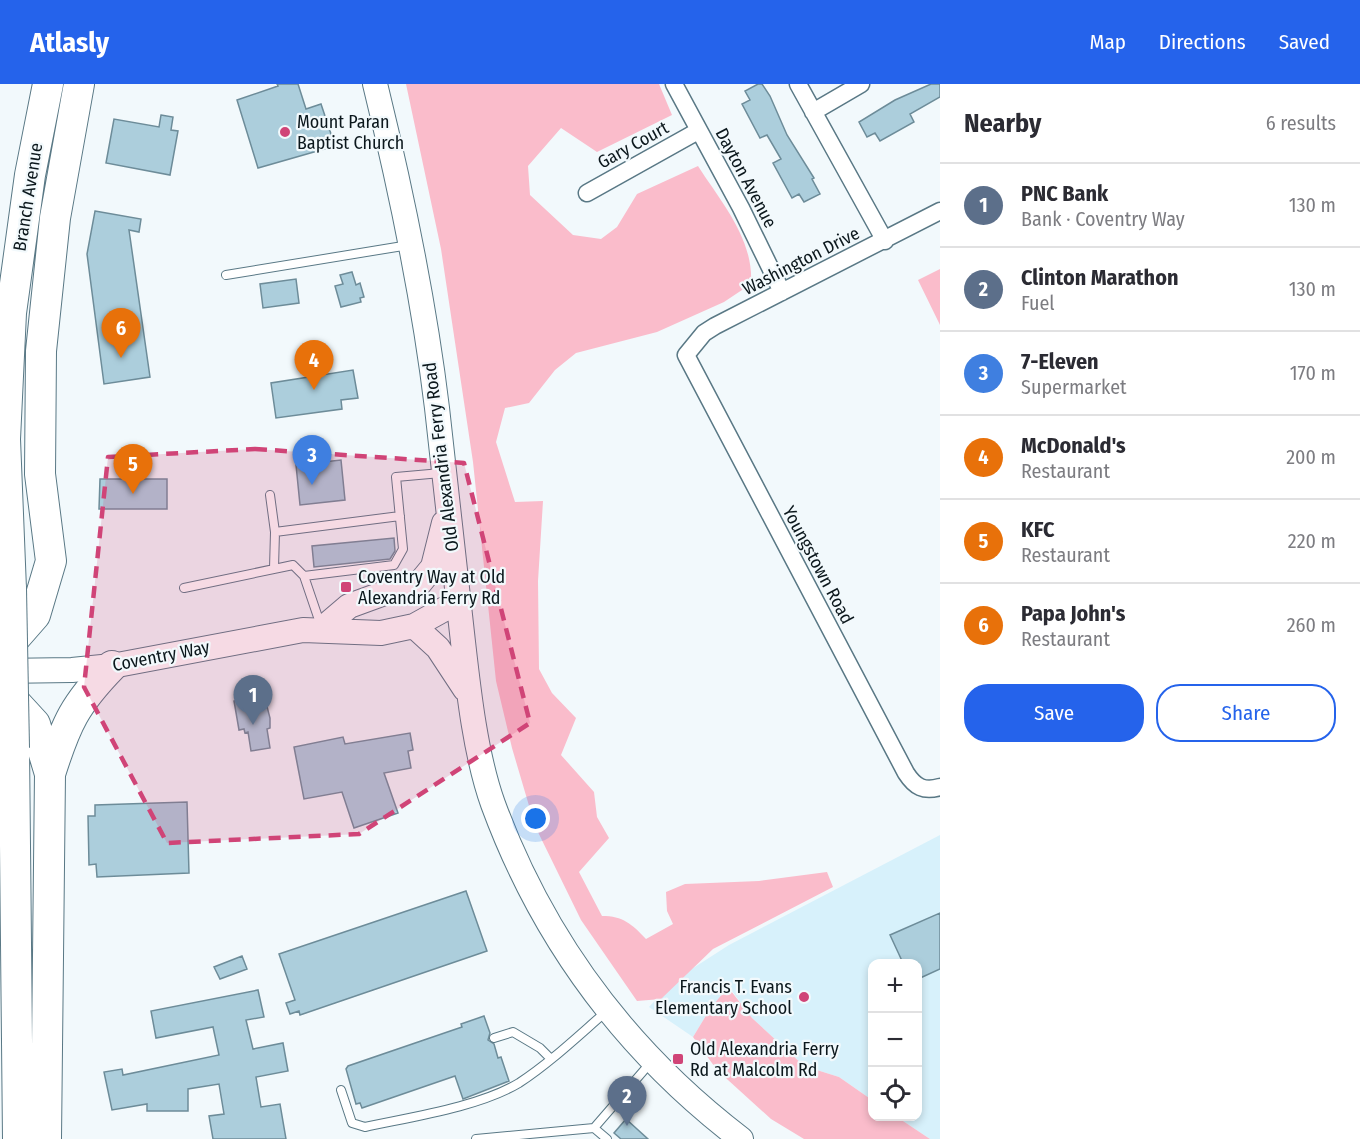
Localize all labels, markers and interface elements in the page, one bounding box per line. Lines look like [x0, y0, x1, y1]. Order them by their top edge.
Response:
text: Atlasly [30, 26, 109, 59]
text: Map [1089, 29, 1126, 55]
text: Directions [1159, 29, 1246, 55]
text: Saved [1279, 29, 1330, 55]
text: Nearby [964, 108, 1041, 139]
place label: Mount Paran Baptist Church [297, 111, 404, 154]
text: 6 results [1266, 111, 1336, 135]
street label: Gary Court [594, 117, 672, 173]
street label: Dayton Avenue [711, 124, 782, 232]
marker: Mount Paran Baptist Church [278, 125, 292, 139]
street label: Branch Avenue [9, 141, 47, 253]
text: PNC Bank [1021, 180, 1108, 207]
text: 1 [979, 193, 988, 217]
text: 130 m [1289, 193, 1336, 217]
text: Bank · Coventry Way [1021, 207, 1185, 231]
street label: Washington Drive [739, 222, 863, 300]
text: Clinton Marathon [1021, 264, 1178, 291]
text: 2 [979, 277, 988, 301]
text: 130 m [1289, 277, 1336, 301]
text: Fuel [1021, 291, 1055, 315]
pin: 6 [102, 308, 140, 358]
pin: 4 [294, 340, 334, 390]
text: 7-Eleven [1021, 348, 1099, 375]
street label: Old Alexandria Ferry Road [418, 361, 464, 553]
text: 3 [979, 361, 988, 385]
text: 170 m [1290, 361, 1336, 385]
text: Supermarket [1021, 375, 1127, 399]
text: McDonald's [1021, 432, 1126, 459]
pin: 3 [292, 436, 332, 485]
pin: 5 [114, 444, 152, 494]
text: 4 [978, 445, 989, 469]
text: 200 m [1286, 445, 1336, 469]
text: Restaurant [1021, 459, 1110, 483]
street label: Youngstown Road [778, 502, 858, 628]
text: KFC [1021, 516, 1055, 543]
text: 5 [979, 529, 988, 553]
text: 220 m [1288, 529, 1336, 553]
text: Restaurant [1021, 543, 1110, 567]
place label: Coventry Way at Old Alexandria Ferry Rd [358, 566, 505, 609]
marker: Coventry Way at Old Alexandria Ferry Rd [339, 580, 353, 594]
text: Papa John's [1021, 600, 1125, 627]
text: 6 [978, 613, 989, 637]
text: 260 m [1287, 613, 1336, 637]
text: Restaurant [1021, 627, 1110, 651]
street label: Coventry Way [111, 636, 211, 676]
pin: 1 [234, 676, 272, 725]
button: Save [964, 684, 1144, 742]
button: Share [1156, 684, 1336, 742]
your location [521, 804, 550, 833]
map controls [868, 959, 922, 1121]
button: + [868, 959, 922, 1013]
place label: Francis T. Evans Elementary School [655, 976, 792, 1019]
marker: Francis T. Evans Elementary School [797, 990, 811, 1004]
button: − [868, 1013, 922, 1067]
place label: Old Alexandria Ferry Rd at Malcolm Rd [690, 1038, 839, 1081]
marker: Old Alexandria Ferry Rd at Malcolm Rd [671, 1052, 685, 1066]
button: locate [868, 1067, 922, 1121]
pin: 2 [608, 1076, 646, 1126]

